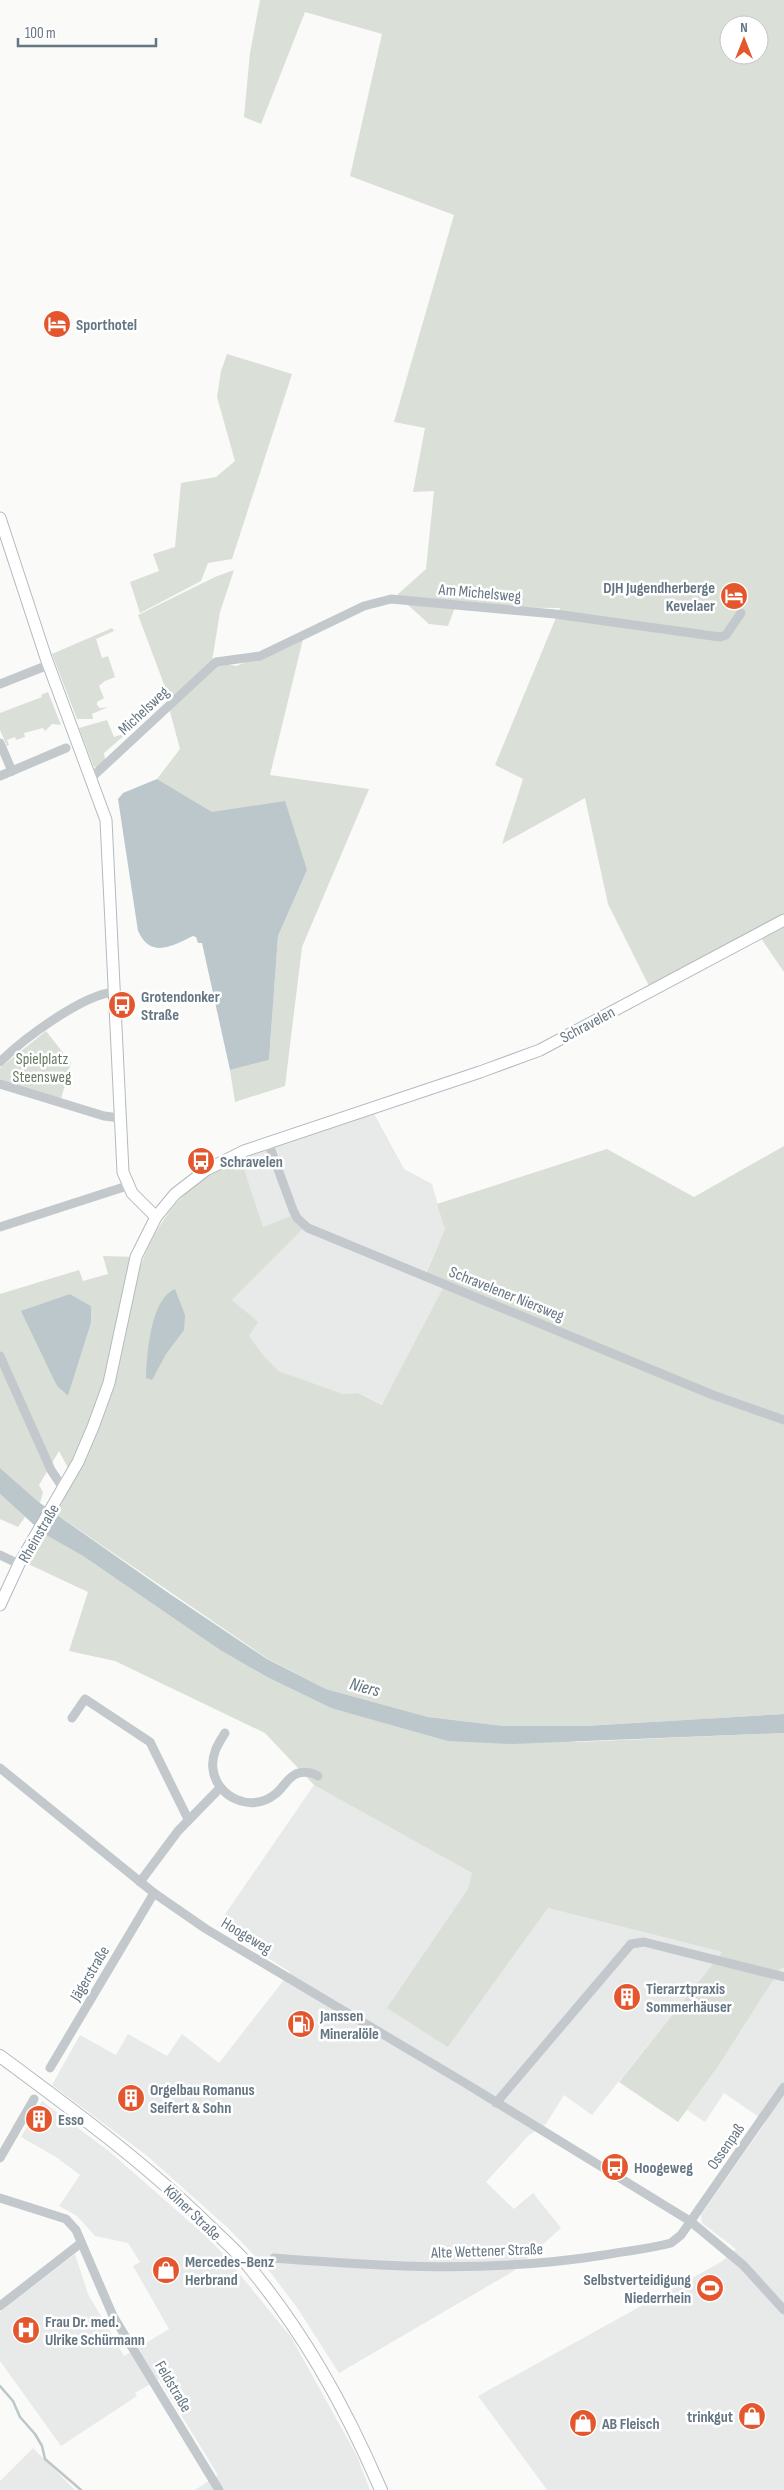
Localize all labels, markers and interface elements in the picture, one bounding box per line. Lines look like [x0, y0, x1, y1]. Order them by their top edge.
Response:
scale bar [18, 15, 155, 47]
north arrow [719, 15, 769, 65]
text: N [740, 19, 748, 36]
text: 100 m [25, 24, 56, 43]
hotel icon: Sporthotel [42, 309, 72, 339]
place label: Sporthotel [76, 316, 137, 335]
place label: DJH Jugendherberge Kevelaer [603, 579, 715, 616]
street label: Am Michelsweg [437, 580, 522, 607]
hotel icon: DJH Jugendherberge Kevelaer [719, 581, 749, 611]
street label: Michelsweg [115, 683, 173, 739]
place label: Grotendonker Straße [141, 988, 220, 1025]
bus stop icon: Grotendonker Straße [107, 990, 137, 1020]
street label: Schravelen [557, 1003, 618, 1048]
park label: Spielplatz Steensweg [13, 1050, 71, 1087]
bus stop icon: Schravelen [186, 1146, 216, 1176]
place label: Schravelen [220, 1153, 283, 1172]
street label: Schravelener Niersweg [446, 1263, 567, 1326]
street label: Rheinstraße [15, 1501, 64, 1567]
water label: Niers [347, 1673, 383, 1702]
street label: Hoogeweg [217, 1914, 275, 1959]
street label: Jägerstraße [66, 1943, 114, 2006]
place label: Tierarztpraxis Sommerhäuser [646, 1980, 732, 2017]
building icon: Tierarztpraxis Sommerhäuser [612, 1982, 642, 2012]
place label: Janssen Mineralöle [319, 2007, 379, 2044]
fuel station icon: Janssen Mineralöle [286, 2009, 316, 2039]
place label: Orgelbau Romanus Seifert & Sohn [150, 2081, 255, 2118]
building icon: Orgelbau Romanus Seifert & Sohn [116, 2083, 146, 2113]
building icon: Esso [24, 2104, 54, 2134]
place label: Esso [58, 2111, 84, 2130]
street label: Ossenpaß [704, 2120, 749, 2174]
bus stop icon: Hoogeweg [600, 2152, 630, 2182]
place label: Hoogeweg [634, 2159, 693, 2178]
street label: Kölner Straße [159, 2181, 225, 2245]
street label: Alte Wettener Straße [430, 2240, 543, 2263]
place label: Mercedes-Benz Herbrand [185, 2253, 274, 2290]
shop icon: Mercedes-Benz Herbrand [151, 2255, 181, 2285]
place label: Selbstverteidigung Niederrhein [584, 2271, 691, 2308]
sports icon: Selbstverteidigung Niederrhein [695, 2273, 725, 2303]
place label: Frau Dr. med. Ulrike Schürmann [45, 2313, 145, 2350]
hospital icon: Frau Dr. med. Ulrike Schürmann [11, 2315, 41, 2345]
street label: Feldstraße [150, 2358, 195, 2416]
shop icon: trinkgut [737, 2401, 767, 2431]
shop icon: AB Fleisch [568, 2408, 598, 2438]
place label: trinkgut [687, 2408, 733, 2427]
place label: AB Fleisch [601, 2415, 660, 2434]

